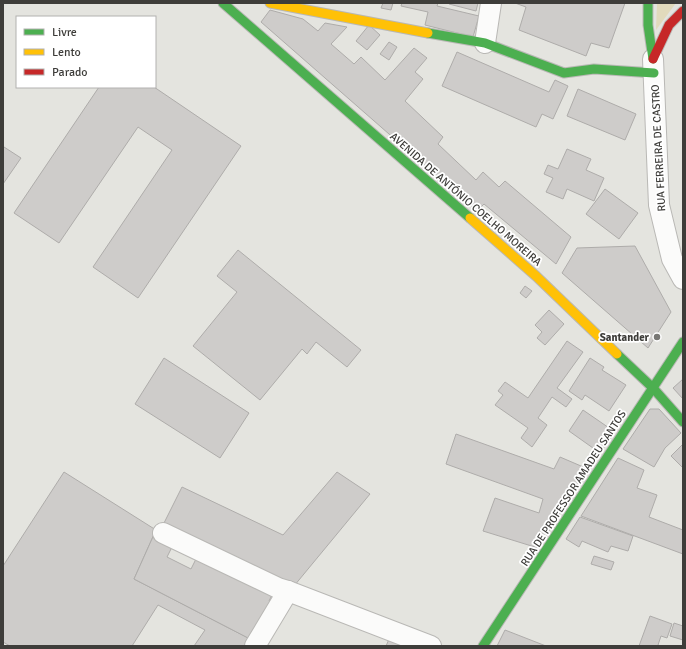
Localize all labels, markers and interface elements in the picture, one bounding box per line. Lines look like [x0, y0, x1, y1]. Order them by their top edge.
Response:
legend [16, 16, 156, 88]
text: Livre [52, 25, 77, 40]
text: Lento [52, 45, 81, 60]
text: Parado [52, 65, 88, 80]
street label: RUA FERREIRA DE CASTRO [649, 84, 668, 212]
street label: AVENIDA DE ANTÓNIO COELHO MOREIRA [387, 129, 545, 269]
place label: Santander [600, 331, 650, 344]
marker: Santander [652, 332, 662, 342]
street label: RUA DE PROFESSOR AMADEU SANTOS [518, 408, 629, 569]

